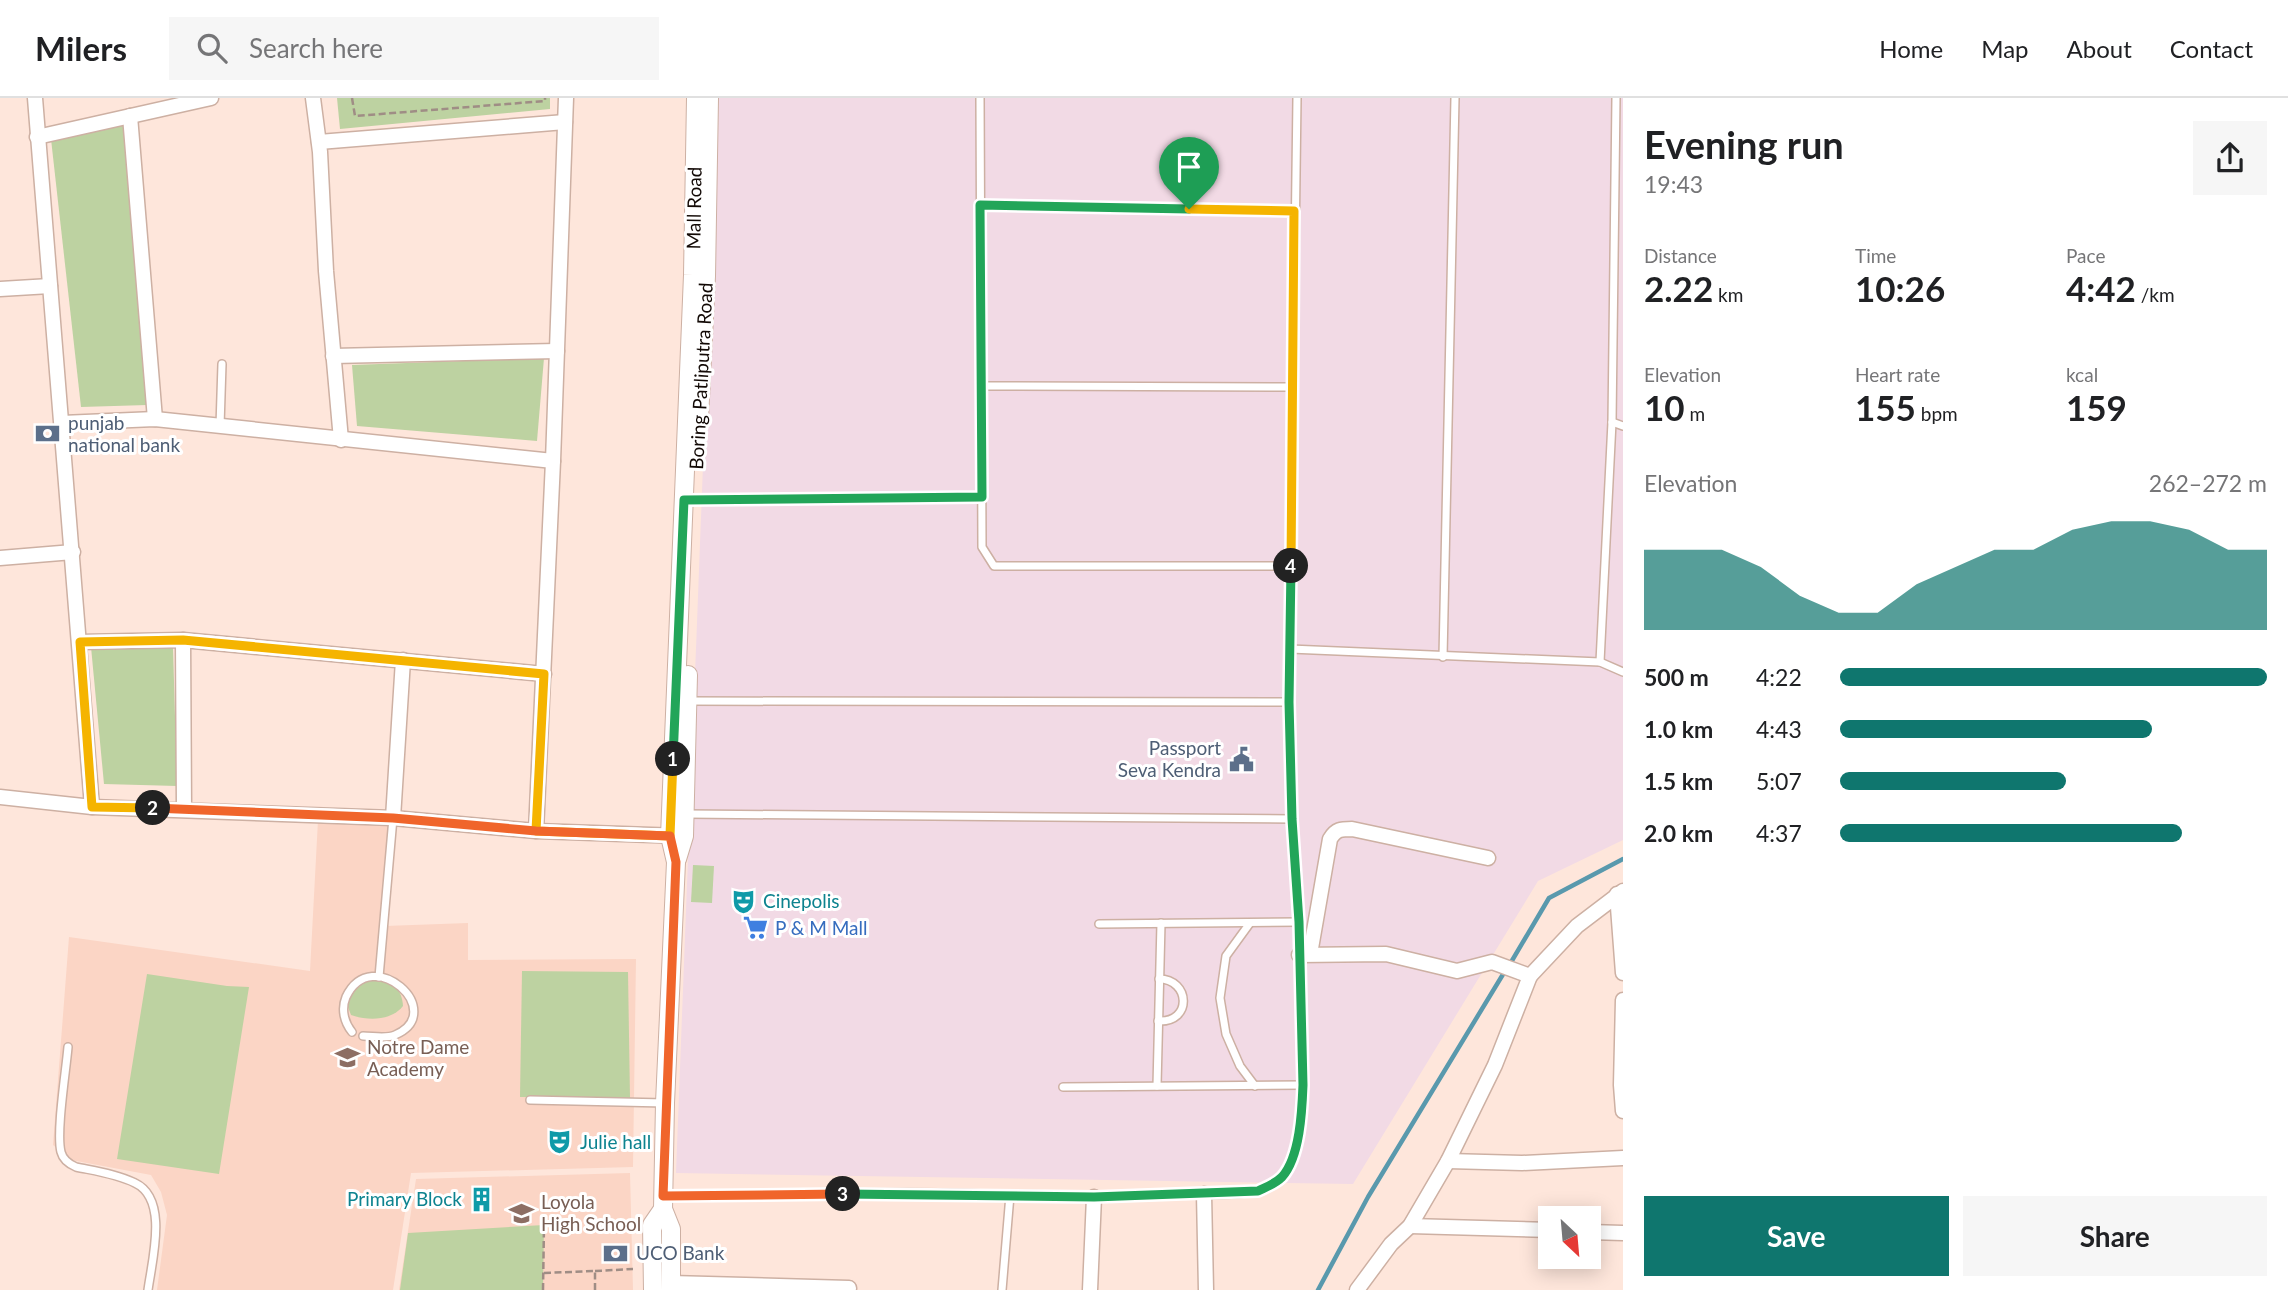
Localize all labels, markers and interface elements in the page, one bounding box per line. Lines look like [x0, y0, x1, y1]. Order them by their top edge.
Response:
search box [169, 17, 659, 80]
text: Milers [35, 28, 127, 68]
icon: search [193, 29, 231, 67]
text: Search here [249, 32, 383, 64]
text: Home [1879, 34, 1943, 63]
text: Map [1981, 34, 2029, 63]
text: About [2067, 34, 2132, 63]
text: Contact [2170, 34, 2253, 63]
text: Evening run [1644, 121, 1844, 167]
button: share [2193, 121, 2267, 195]
pin [1159, 137, 1219, 209]
icon: arrive [1170, 148, 1208, 186]
street label: Mall Road [681, 166, 706, 250]
text: 19:43 [1644, 170, 1703, 198]
text: Distance [1644, 244, 1717, 267]
text: Time [1855, 244, 1896, 267]
text: Pace [2066, 244, 2105, 267]
text: 2.22 [1644, 267, 1713, 309]
text: 10:26 [1855, 267, 1945, 309]
text: 4:42 [2066, 267, 2136, 309]
street label: Boring Patliputra Road [684, 282, 717, 470]
text: km [1713, 283, 1743, 306]
text: /km [2136, 283, 2175, 306]
text: Elevation [1644, 363, 1721, 386]
text: Heart rate [1855, 363, 1940, 386]
text: kcal [2066, 363, 2098, 386]
text: 10 [1644, 386, 1685, 428]
text: 155 [1855, 386, 1916, 428]
text: 159 [2066, 386, 2127, 428]
text: m [1685, 402, 1705, 425]
text: bpm [1916, 402, 1958, 425]
place label: punjab national bank [68, 411, 180, 456]
bank icon: punjab national bank [34, 420, 62, 448]
text: Elevation [1644, 469, 1737, 497]
text: 262–272 m [2149, 469, 2267, 497]
pin: 4 [1274, 548, 1308, 584]
text: 4 [1285, 554, 1296, 577]
text: 500 m [1644, 663, 1709, 691]
text: 4:22 [1756, 663, 1802, 691]
text: 1.0 km [1644, 715, 1713, 743]
text: 4:43 [1756, 715, 1802, 743]
place label: Passport Seva Kendra [1118, 736, 1221, 781]
pin: 1 [656, 742, 690, 776]
public building icon: Passport Seva Kendra [1227, 745, 1255, 773]
text: 1 [667, 747, 678, 770]
text: 1.5 km [1644, 767, 1713, 795]
text: 5:07 [1756, 767, 1802, 795]
pin: 2 [136, 790, 170, 826]
text: 2 [147, 796, 158, 819]
text: 2.0 km [1644, 819, 1713, 847]
text: 4:37 [1756, 819, 1802, 847]
theatre icon: Cinepolis [729, 887, 757, 915]
place label: Cinepolis [763, 889, 840, 912]
supermarket icon: P & M Mall [741, 914, 769, 942]
place label: P & M Mall [775, 916, 867, 939]
place label: Notre Dame Academy [367, 1035, 469, 1080]
school or university icon: Notre Dame Academy [333, 1044, 361, 1072]
theatre icon: Julie hall [546, 1128, 574, 1156]
place label: Julie hall [580, 1130, 651, 1153]
pin: 3 [826, 1176, 860, 1212]
text: 3 [837, 1182, 848, 1205]
building icon: Primary Block [468, 1185, 496, 1213]
place label: Primary Block [347, 1187, 462, 1210]
place label: Loyola High School [541, 1190, 641, 1235]
button: Save [1644, 1196, 1949, 1276]
button: Share [1963, 1196, 2267, 1276]
school or university icon: Loyola High School [507, 1199, 535, 1227]
north arrow [1538, 1206, 1601, 1269]
map controls [1538, 1206, 1601, 1269]
bank icon: UCO Bank [602, 1239, 630, 1267]
place label: UCO Bank [636, 1241, 725, 1264]

